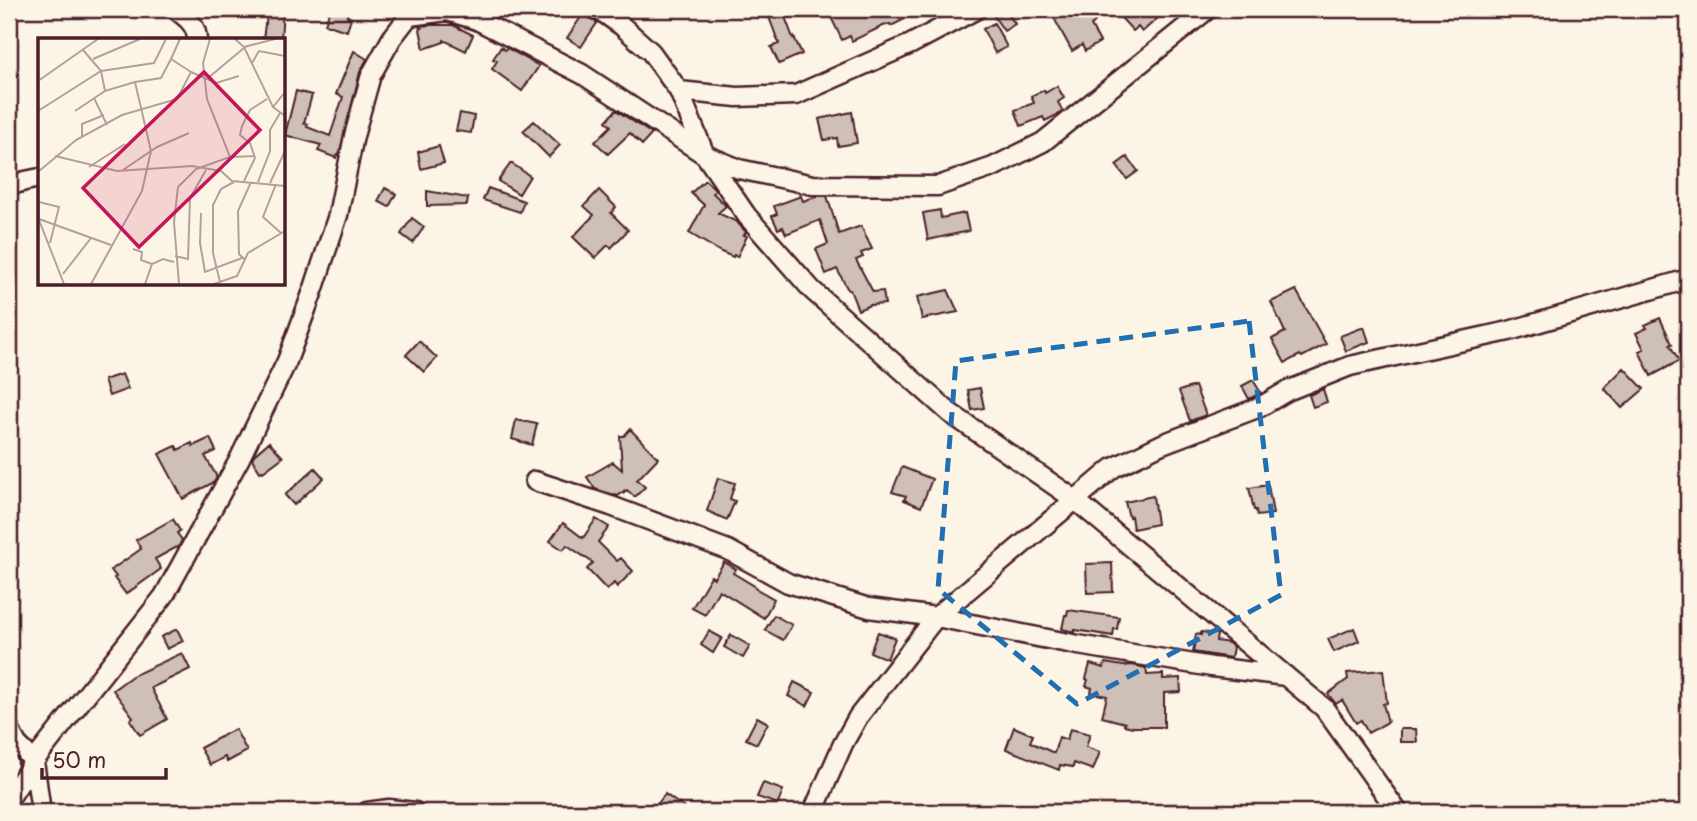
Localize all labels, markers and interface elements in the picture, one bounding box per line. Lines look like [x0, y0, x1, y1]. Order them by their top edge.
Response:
inset map [38, 38, 285, 285]
scale bar [42, 737, 166, 781]
text: 50 m [52, 743, 106, 775]

